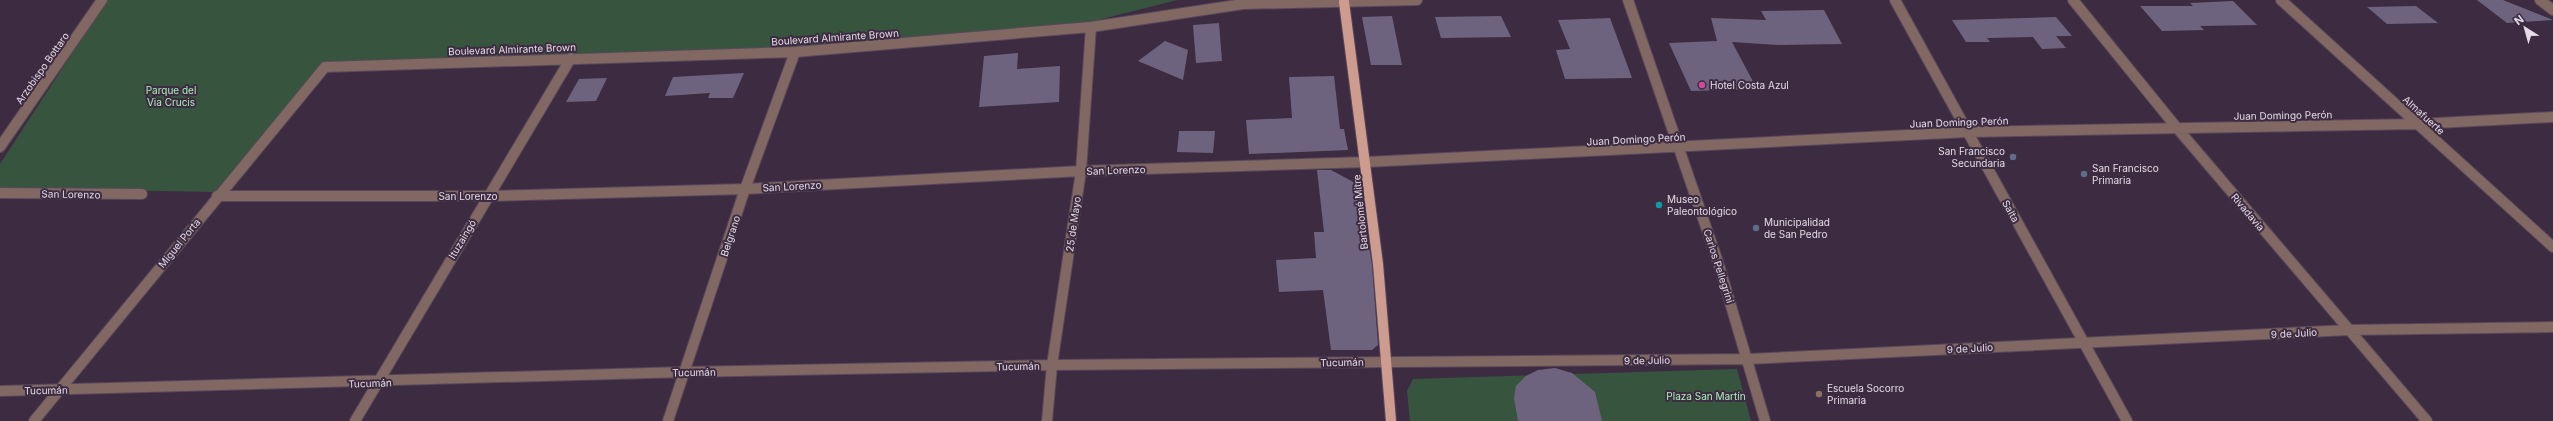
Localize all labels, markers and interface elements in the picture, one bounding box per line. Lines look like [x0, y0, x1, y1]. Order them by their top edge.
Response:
north arrow [2505, 8, 2545, 48]
text: N [2511, 12, 2527, 28]
street label: Boulevard Almirante Brown [771, 27, 899, 47]
street label: Arzobispo Bottaro [13, 30, 71, 106]
street label: Boulevard Almirante Brown [448, 41, 576, 57]
place label: Hotel Costa Azul [1710, 79, 1789, 91]
marker: Hotel Costa Azul [1697, 80, 1707, 90]
park label: Parque del Via Crucis [146, 84, 196, 108]
street label: Almafuerte [2401, 93, 2447, 137]
street label: Juan Domingo Perón [2233, 108, 2333, 122]
street label: Juan Domingo Perón [1909, 114, 2009, 130]
street label: Juan Domingo Perón [1586, 130, 1686, 148]
place label: San Francisco Secundaria [1938, 145, 2005, 169]
marker: San Francisco Secundaria [2008, 152, 2018, 162]
place label: San Francisco Primaria [2092, 162, 2159, 186]
street label: San Lorenzo [1086, 163, 1146, 177]
marker: San Francisco Primaria [2079, 169, 2089, 179]
street label: Bartolomé Mitre [1350, 174, 1370, 250]
street label: San Lorenzo [762, 178, 822, 194]
street label: San Lorenzo [41, 187, 101, 201]
street label: San Lorenzo [438, 190, 498, 202]
street label: Rivadavia [2229, 191, 2267, 233]
place label: Museo Paleontológico [1667, 193, 1737, 217]
street label: 25 de Mayo [1063, 196, 1083, 252]
street label: Salta [2000, 198, 2022, 224]
marker: Museo Paleontológico [1654, 200, 1664, 210]
street label: Belgrano [718, 214, 742, 258]
street label: Miguel Porta [156, 216, 202, 270]
place label: Municipalidad de San Pedro [1764, 216, 1830, 240]
street label: Ituzaingó [446, 217, 478, 261]
marker: Municipalidad de San Pedro [1751, 223, 1761, 233]
street label: Carlos Pellegrini [1701, 228, 1737, 304]
street label: 9 de Julio [2271, 326, 2317, 340]
street label: 9 de Julio [1947, 341, 1993, 355]
street label: 9 de Julio [1624, 354, 1670, 366]
street label: Tucumán [1320, 356, 1364, 368]
street label: Tucumán [996, 360, 1040, 372]
street label: Tucumán [672, 366, 716, 378]
street label: Tucumán [348, 376, 392, 390]
place label: Escuela Socorro Primaria [1827, 382, 1904, 406]
street label: Tucumán [24, 384, 68, 396]
marker: Escuela Socorro Primaria [1814, 389, 1824, 399]
park label: Plaza San Martín [1666, 390, 1746, 402]

